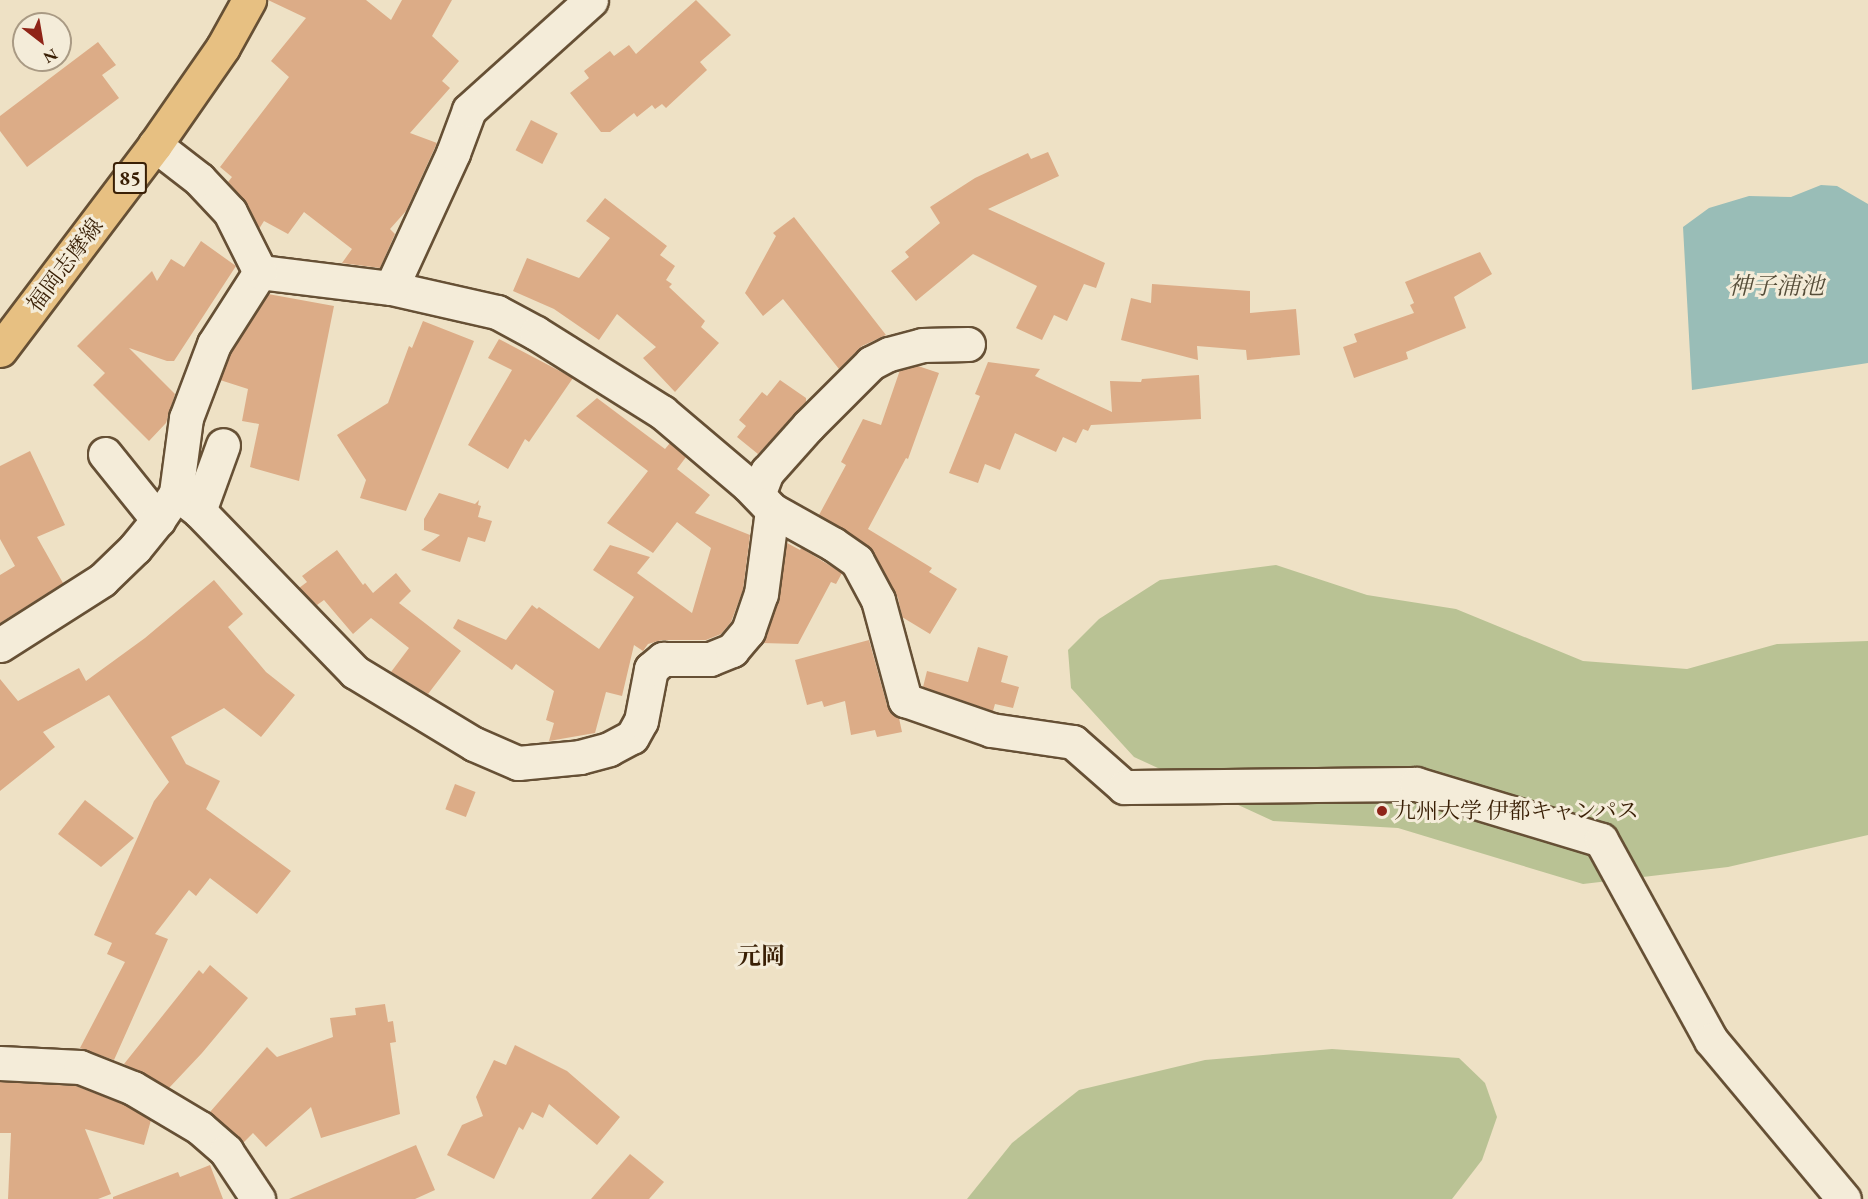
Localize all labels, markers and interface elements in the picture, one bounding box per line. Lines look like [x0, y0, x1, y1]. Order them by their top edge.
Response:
north arrow [12, 12, 72, 72]
text: N [40, 44, 61, 68]
road number: 85 [112, 160, 148, 196]
street label: 福岡志摩線 [21, 213, 109, 317]
water label: 神子浦池 [1728, 272, 1824, 300]
place label: 九州大学 伊都キャンパス [1394, 798, 1640, 824]
marker: 九州大学 伊都キャンパス [1375, 804, 1389, 818]
district label: 元岡 [737, 942, 785, 970]

